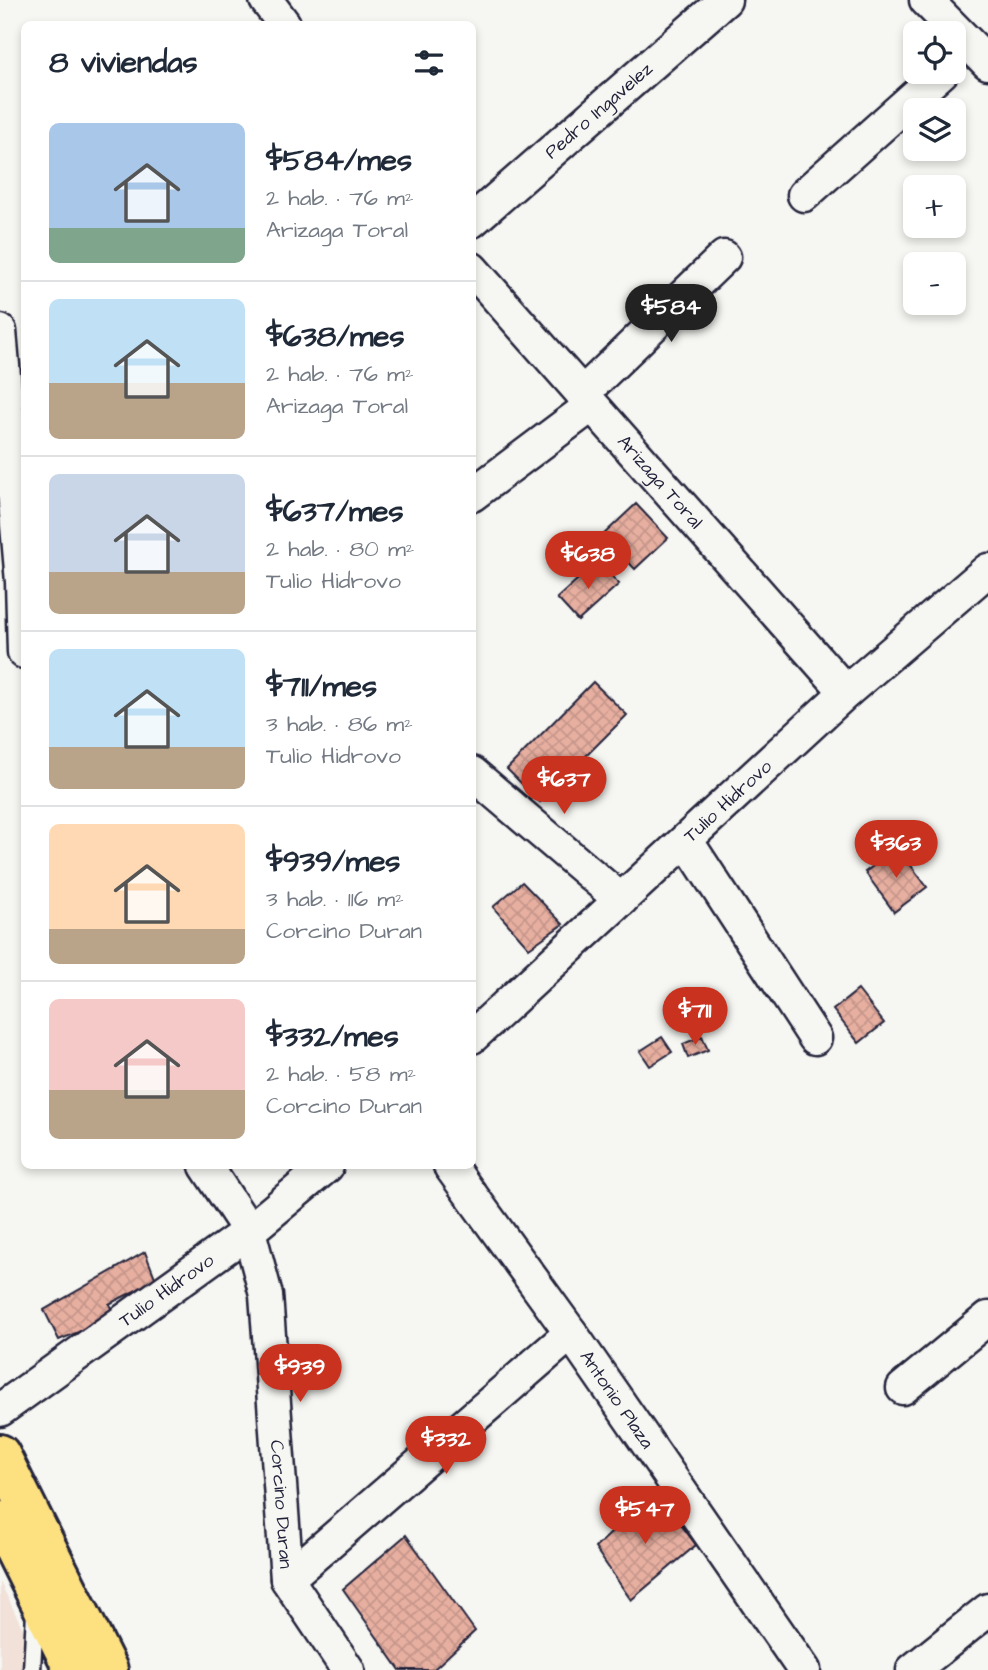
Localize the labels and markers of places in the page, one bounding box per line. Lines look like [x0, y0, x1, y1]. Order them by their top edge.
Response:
pin: $584 [630, 284, 712, 344]
pin: $638 [547, 532, 629, 591]
pin: $637 [523, 756, 605, 816]
pin: $363 [855, 820, 937, 880]
pin: $711 [654, 988, 736, 1047]
pin: $939 [259, 1344, 341, 1404]
pin: $332 [405, 1416, 487, 1476]
pin: $547 [604, 1486, 686, 1546]

